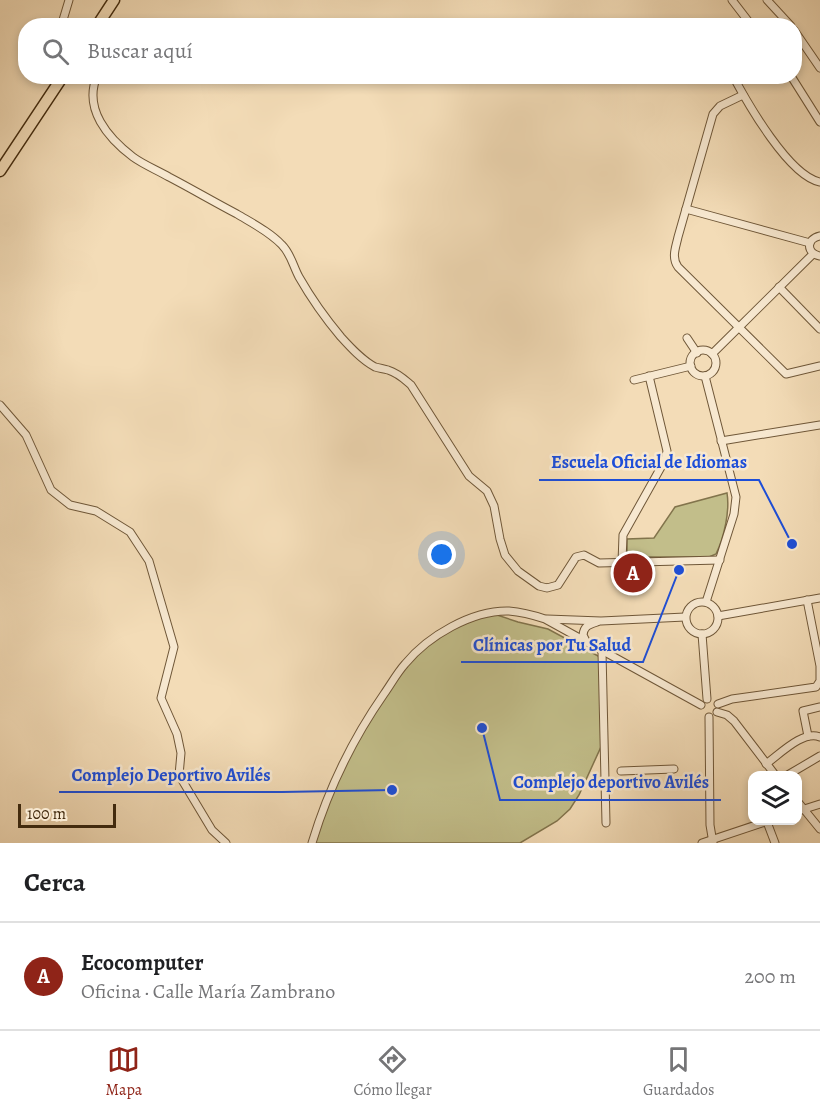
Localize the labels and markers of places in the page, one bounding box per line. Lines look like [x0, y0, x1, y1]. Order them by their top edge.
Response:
callout: Escuela Oficial de Idiomas [539, 444, 759, 480]
pin: A [614, 550, 652, 596]
callout: Clínicas por Tu Salud [461, 626, 643, 662]
callout: Complejo Deportivo Avilés [59, 756, 282, 792]
callout: Complejo deportivo Avilés [500, 764, 721, 800]

